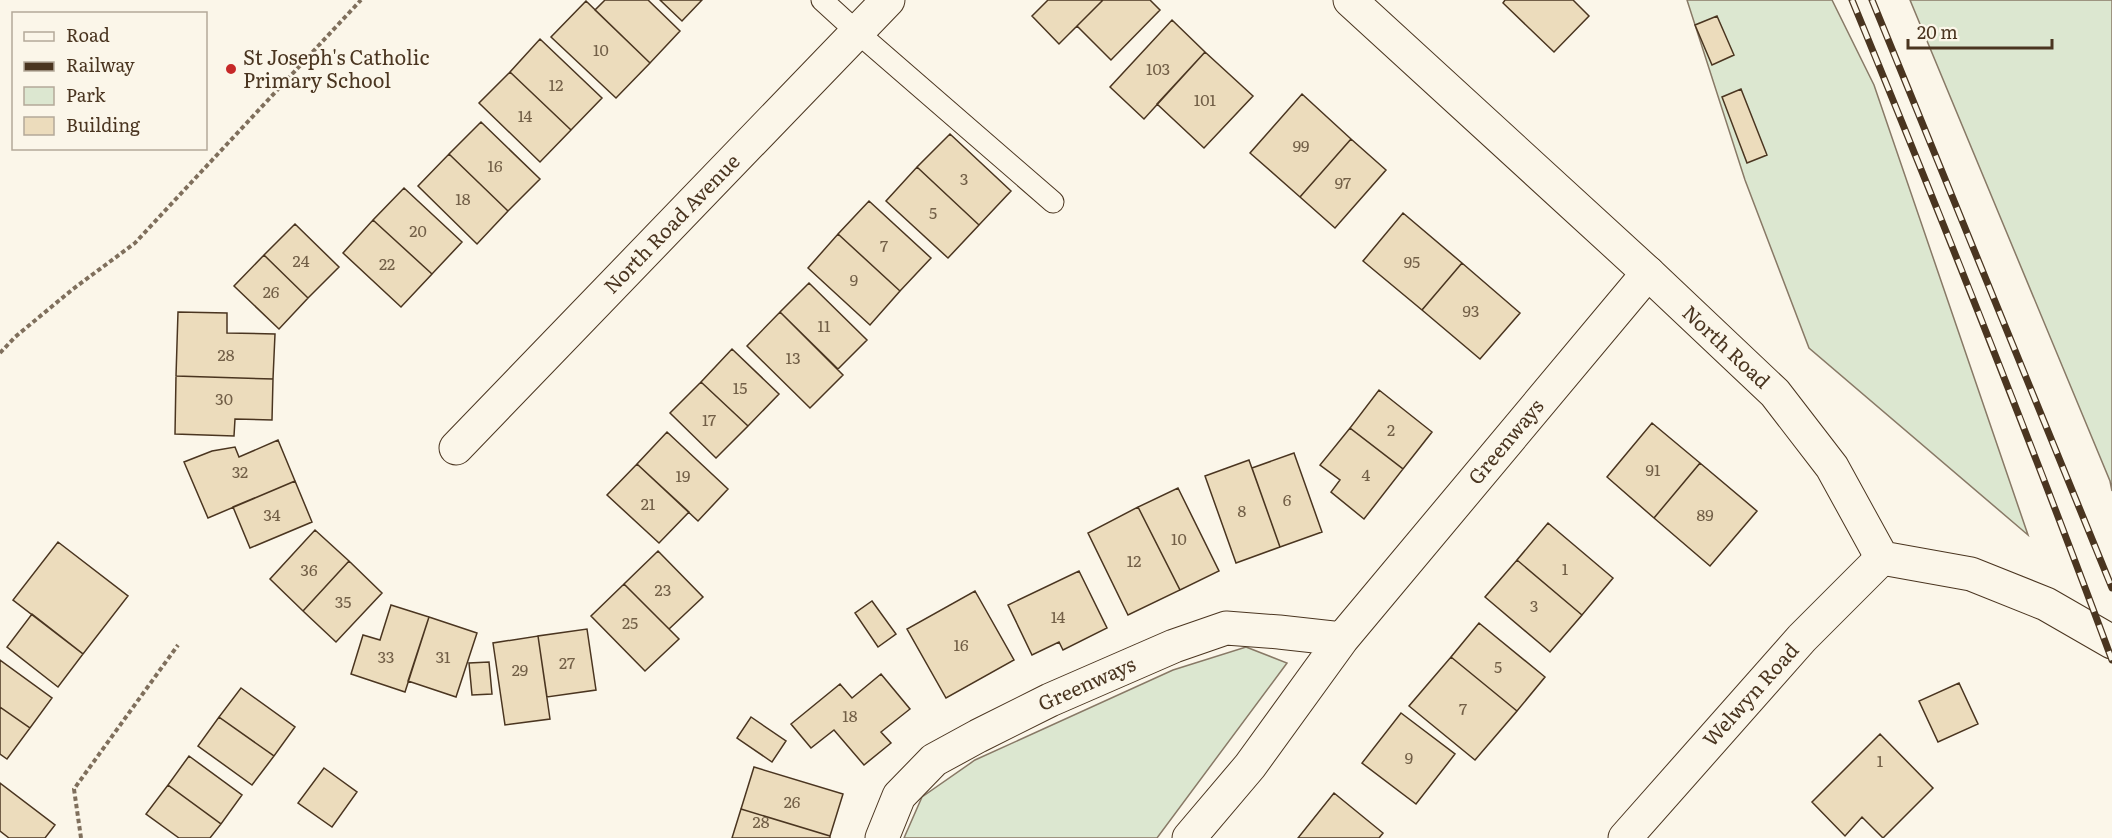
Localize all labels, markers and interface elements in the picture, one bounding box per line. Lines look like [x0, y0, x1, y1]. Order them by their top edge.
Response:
legend [12, 12, 207, 150]
scale bar [1908, 12, 2052, 50]
text: 20 m [1917, 18, 1958, 45]
text: Road [66, 21, 110, 48]
house number: 10 [593, 37, 609, 61]
place label: St Joseph's Catholic Primary School [243, 41, 429, 94]
text: Railway [66, 51, 135, 78]
house number: 103 [1146, 56, 1170, 80]
marker: St Joseph's Catholic Primary School [224, 62, 238, 76]
house number: 12 [549, 72, 563, 96]
text: Park [66, 81, 107, 108]
house number: 101 [1194, 87, 1217, 111]
house number: 14 [518, 103, 533, 127]
text: Building [66, 111, 141, 138]
house number: 99 [1293, 133, 1309, 157]
street label: North Road Avenue [596, 146, 746, 299]
house number: 16 [487, 153, 503, 177]
house number: 3 [960, 166, 968, 190]
house number: 97 [1335, 170, 1351, 194]
house number: 18 [455, 186, 471, 210]
house number: 5 [929, 200, 937, 224]
house number: 20 [409, 218, 427, 242]
house number: 7 [880, 233, 888, 257]
house number: 24 [293, 248, 310, 272]
house number: 95 [1404, 249, 1420, 273]
house number: 22 [379, 251, 395, 275]
house number: 9 [850, 267, 858, 291]
house number: 26 [263, 279, 280, 303]
street label: North Road [1677, 297, 1778, 394]
house number: 93 [1462, 298, 1480, 322]
house number: 11 [817, 313, 831, 337]
house number: 28 [218, 342, 235, 366]
house number: 13 [785, 345, 801, 369]
house number: 15 [733, 375, 747, 399]
house number: 30 [215, 386, 233, 410]
street label: Greenways [1460, 391, 1549, 490]
house number: 17 [702, 407, 716, 431]
house number: 2 [1387, 417, 1395, 441]
house number: 91 [1646, 457, 1661, 481]
house number: 32 [232, 459, 248, 483]
house number: 4 [1362, 462, 1371, 486]
house number: 19 [676, 463, 690, 487]
house number: 6 [1283, 487, 1292, 511]
house number: 21 [641, 491, 656, 515]
house number: 8 [1238, 498, 1247, 522]
house number: 34 [263, 502, 281, 526]
house number: 89 [1696, 502, 1714, 526]
house number: 10 [1171, 526, 1187, 550]
house number: 12 [1127, 548, 1141, 572]
house number: 1 [1562, 556, 1569, 580]
house number: 36 [300, 557, 318, 581]
house number: 23 [655, 577, 671, 601]
house number: 35 [335, 589, 351, 613]
house number: 3 [1530, 593, 1538, 617]
house number: 14 [1051, 604, 1066, 628]
house number: 25 [622, 610, 638, 634]
house number: 16 [953, 632, 969, 656]
street label: Welwyn Road [1695, 635, 1804, 752]
house number: 33 [378, 644, 394, 668]
house number: 31 [435, 644, 451, 668]
street label: Greenways [1033, 647, 1140, 717]
house number: 27 [559, 650, 575, 674]
house number: 5 [1494, 654, 1502, 678]
house number: 29 [512, 657, 528, 681]
house number: 7 [1459, 696, 1467, 720]
house number: 18 [842, 703, 858, 727]
house number: 9 [1405, 745, 1413, 769]
house number: 1 [1877, 748, 1884, 772]
house number: 26 [784, 789, 801, 813]
house number: 28 [753, 809, 770, 833]

